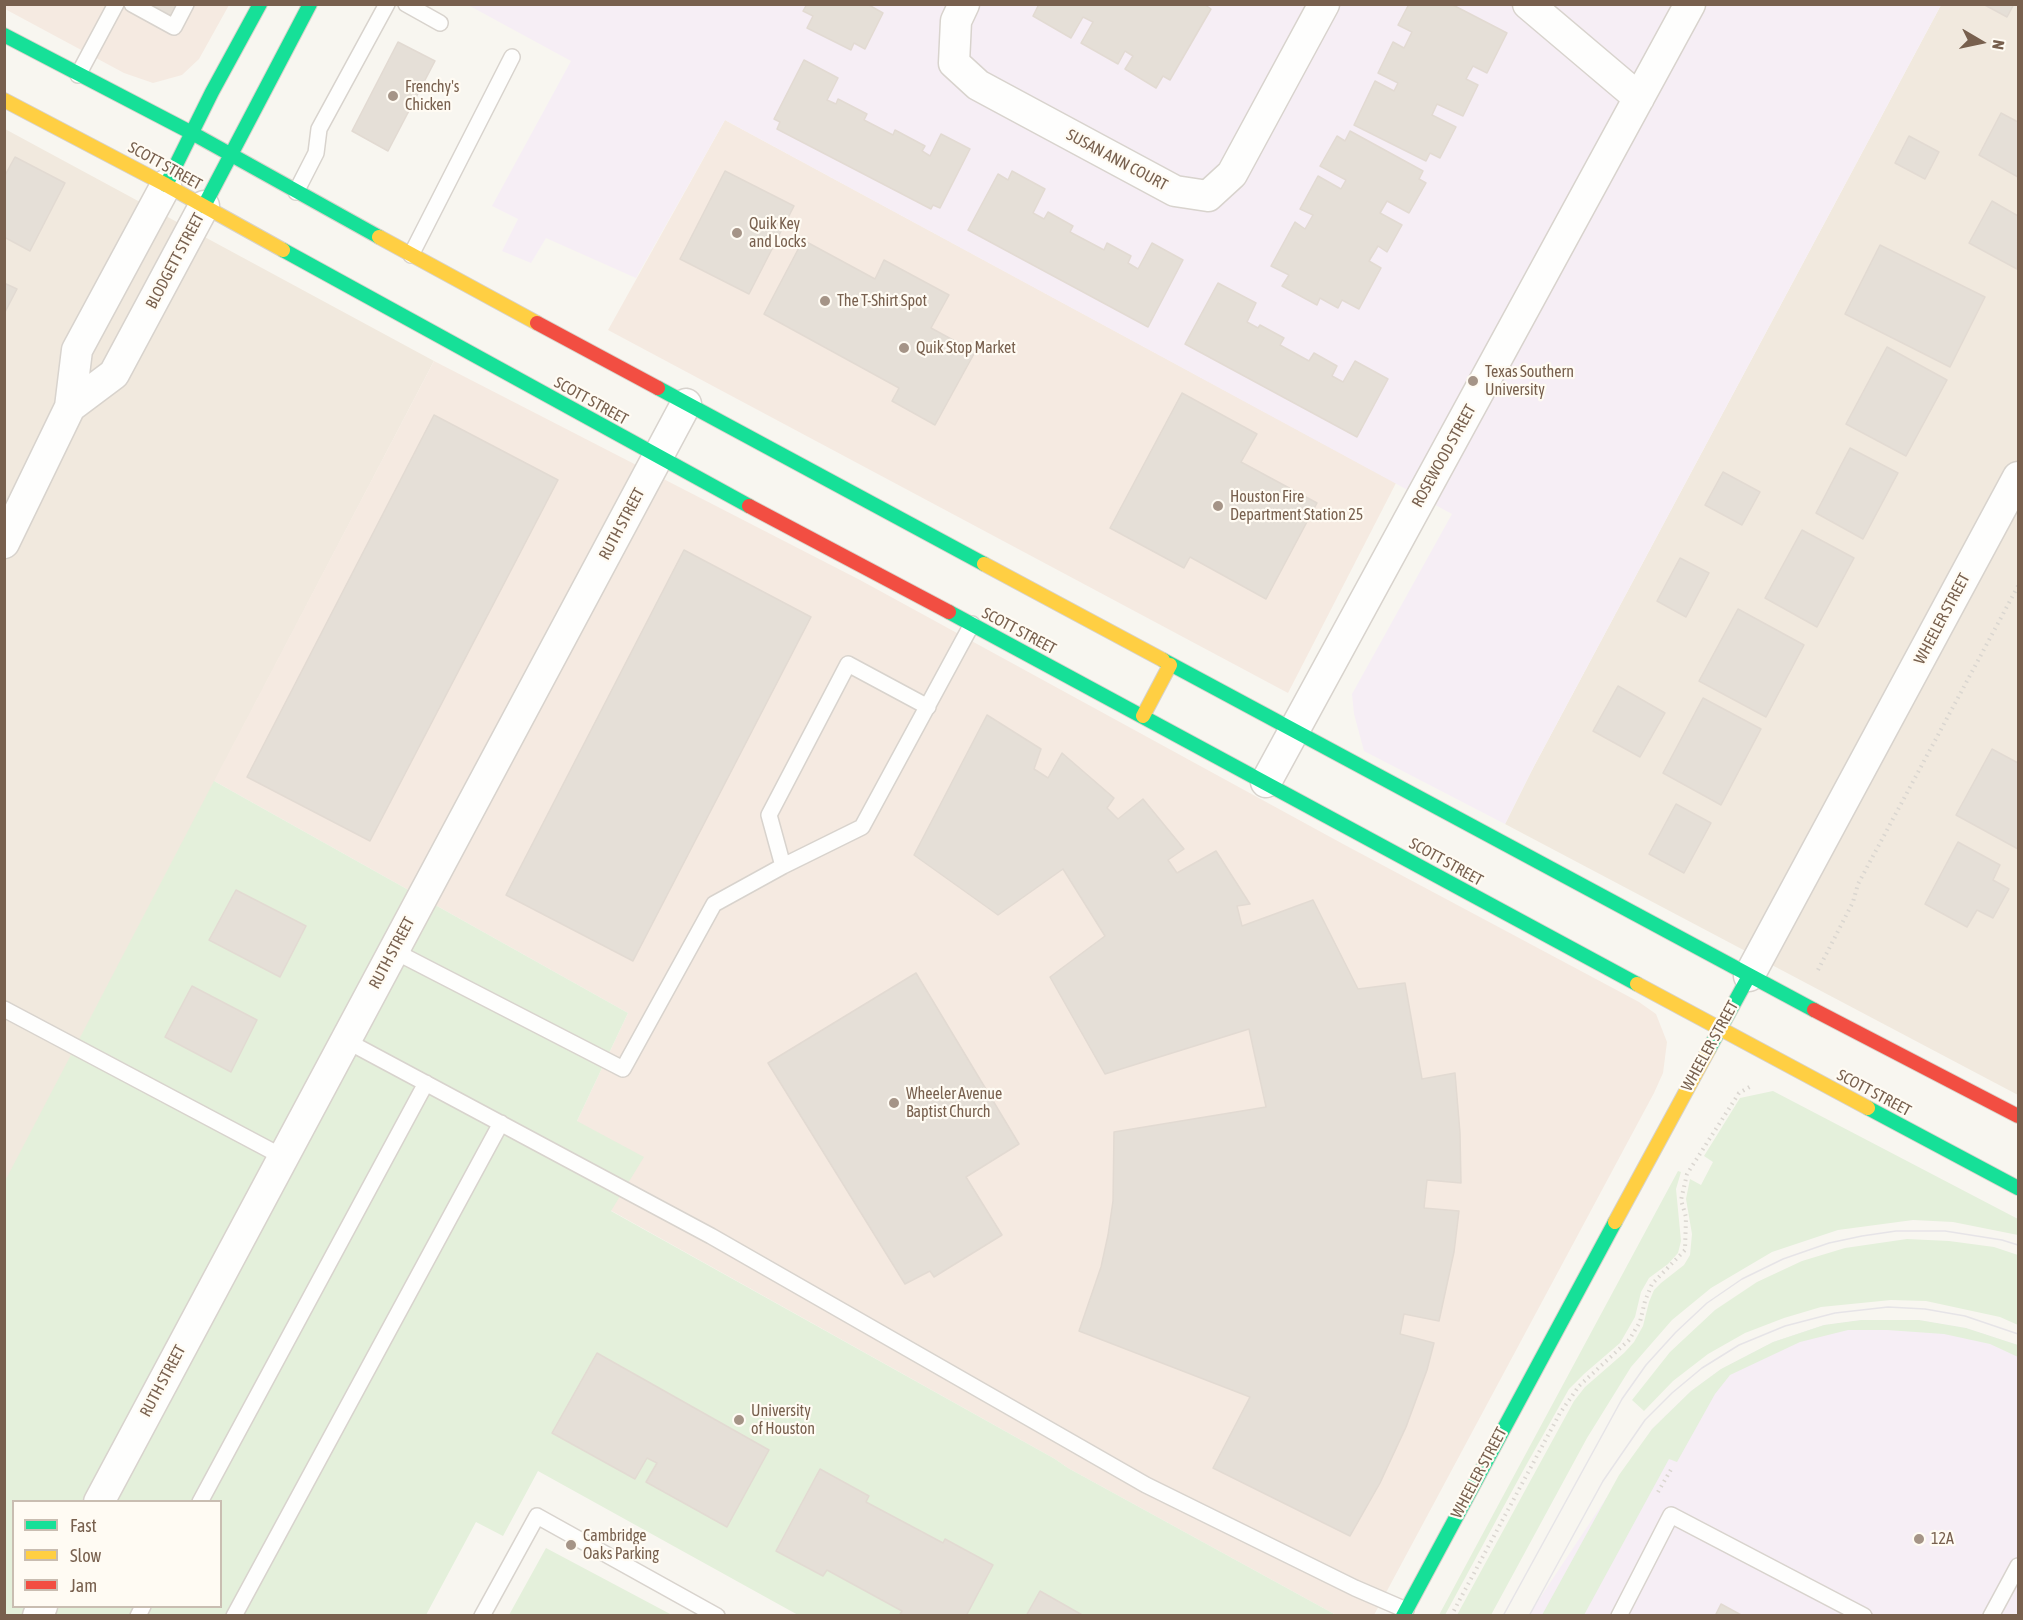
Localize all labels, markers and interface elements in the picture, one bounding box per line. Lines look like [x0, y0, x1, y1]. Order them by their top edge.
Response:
north arrow [1951, 12, 2011, 72]
text: N [1989, 39, 2008, 51]
place label: Frenchy's Chicken [405, 77, 459, 115]
marker: Frenchy's Chicken [386, 89, 400, 103]
street label: SUSAN ANN COURT [1063, 125, 1171, 195]
street label: SCOTT STREET [125, 138, 205, 194]
street label: BLODGETT STREET [142, 210, 208, 312]
place label: Quik Key and Locks [749, 214, 806, 252]
marker: Quik Key and Locks [730, 226, 744, 240]
place label: The T-Shirt Spot [837, 291, 927, 311]
marker: The T-Shirt Spot [818, 294, 832, 308]
place label: Quik Stop Market [916, 338, 1016, 358]
marker: Quik Stop Market [897, 341, 911, 355]
place label: Texas Southern University [1485, 362, 1574, 400]
street label: SCOTT STREET [551, 373, 631, 429]
marker: Texas Southern University [1466, 374, 1480, 388]
street label: ROSEWOOD STREET [1408, 401, 1480, 511]
street label: RUTH STREET [595, 485, 649, 563]
place label: Houston Fire Department Station 25 [1230, 487, 1363, 525]
marker: Houston Fire Department Station 25 [1211, 499, 1225, 513]
street label: WHEELER STREET [1910, 570, 1974, 668]
street label: SCOTT STREET [979, 603, 1059, 659]
street label: SCOTT STREET [1406, 834, 1486, 890]
street label: RUTH STREET [365, 914, 419, 992]
street label: WHEELER STREET [1677, 998, 1743, 1094]
street label: SCOTT STREET [1834, 1065, 1914, 1121]
place label: Wheeler Avenue Baptist Church [906, 1084, 1002, 1122]
marker: Wheeler Avenue Baptist Church [887, 1096, 901, 1110]
street label: RUTH STREET [136, 1342, 190, 1420]
place label: University of Houston [751, 1401, 815, 1439]
marker: University of Houston [732, 1413, 746, 1427]
street label: WHEELER STREET [1447, 1424, 1511, 1522]
legend [12, 1500, 222, 1608]
text: Fast [70, 1515, 97, 1536]
place label: Cambridge Oaks Parking [583, 1526, 659, 1564]
place label: 12A [1931, 1529, 1954, 1549]
marker: 12A [1912, 1532, 1926, 1546]
marker: Cambridge Oaks Parking [564, 1538, 578, 1552]
text: Slow [70, 1545, 101, 1566]
text: Jam [70, 1575, 97, 1596]

